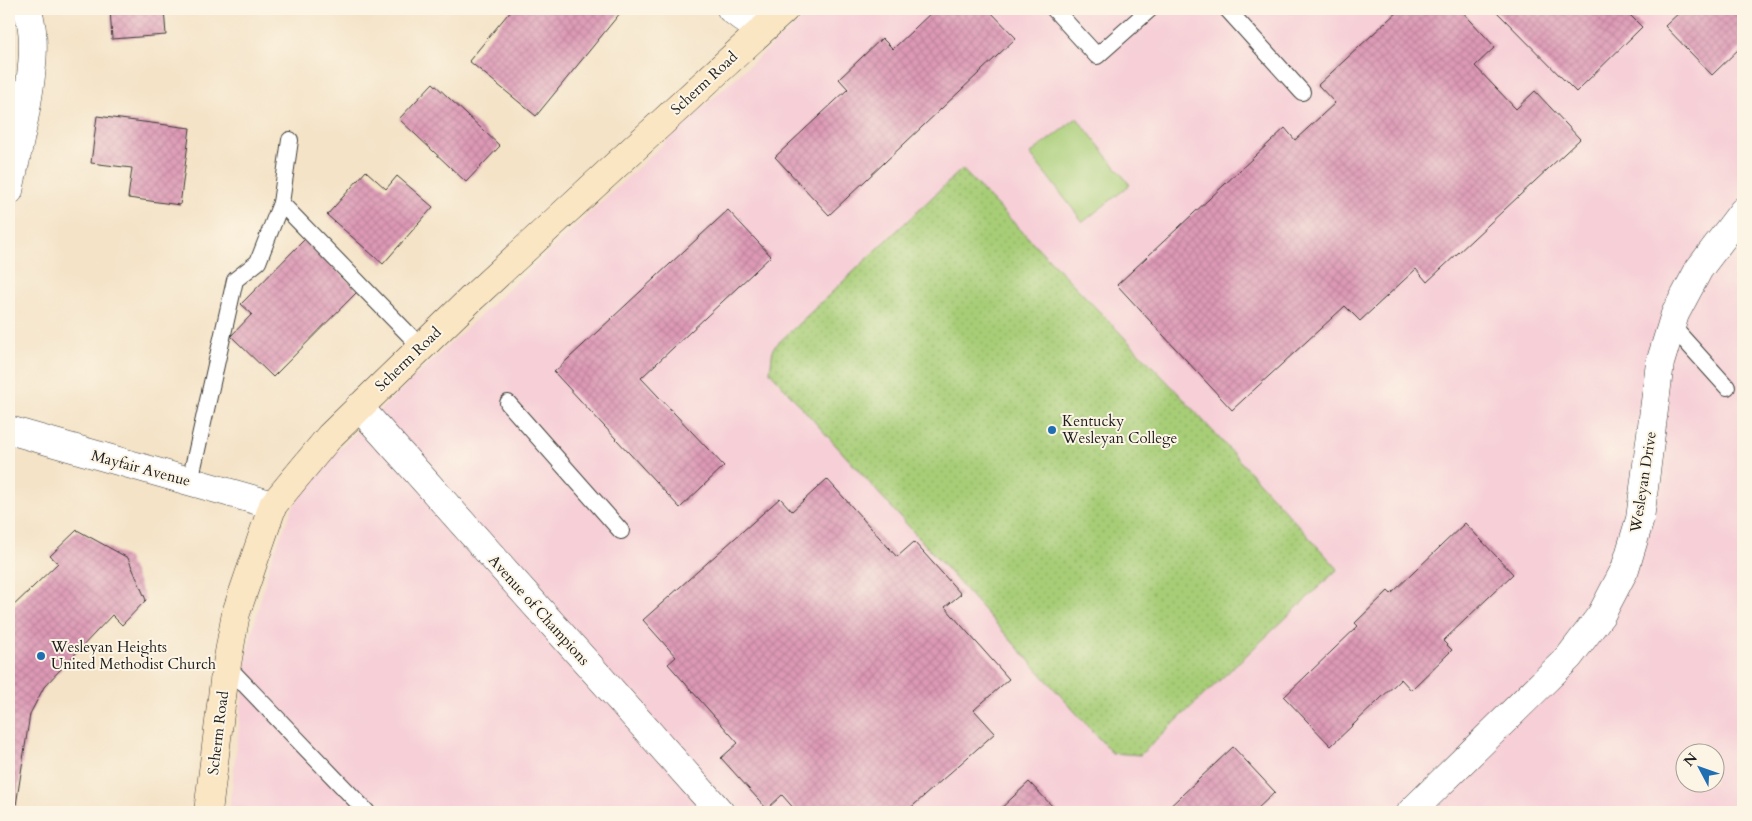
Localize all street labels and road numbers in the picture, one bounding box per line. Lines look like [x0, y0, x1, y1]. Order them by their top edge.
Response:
street label: Scherm Road [666, 47, 742, 119]
street label: Scherm Road [371, 322, 445, 396]
street label: Wesleyan Drive [1625, 430, 1661, 535]
street label: Mayfair Avenue [89, 445, 193, 491]
street label: Avenue of Champions [484, 551, 594, 669]
street label: Scherm Road [203, 690, 233, 776]

